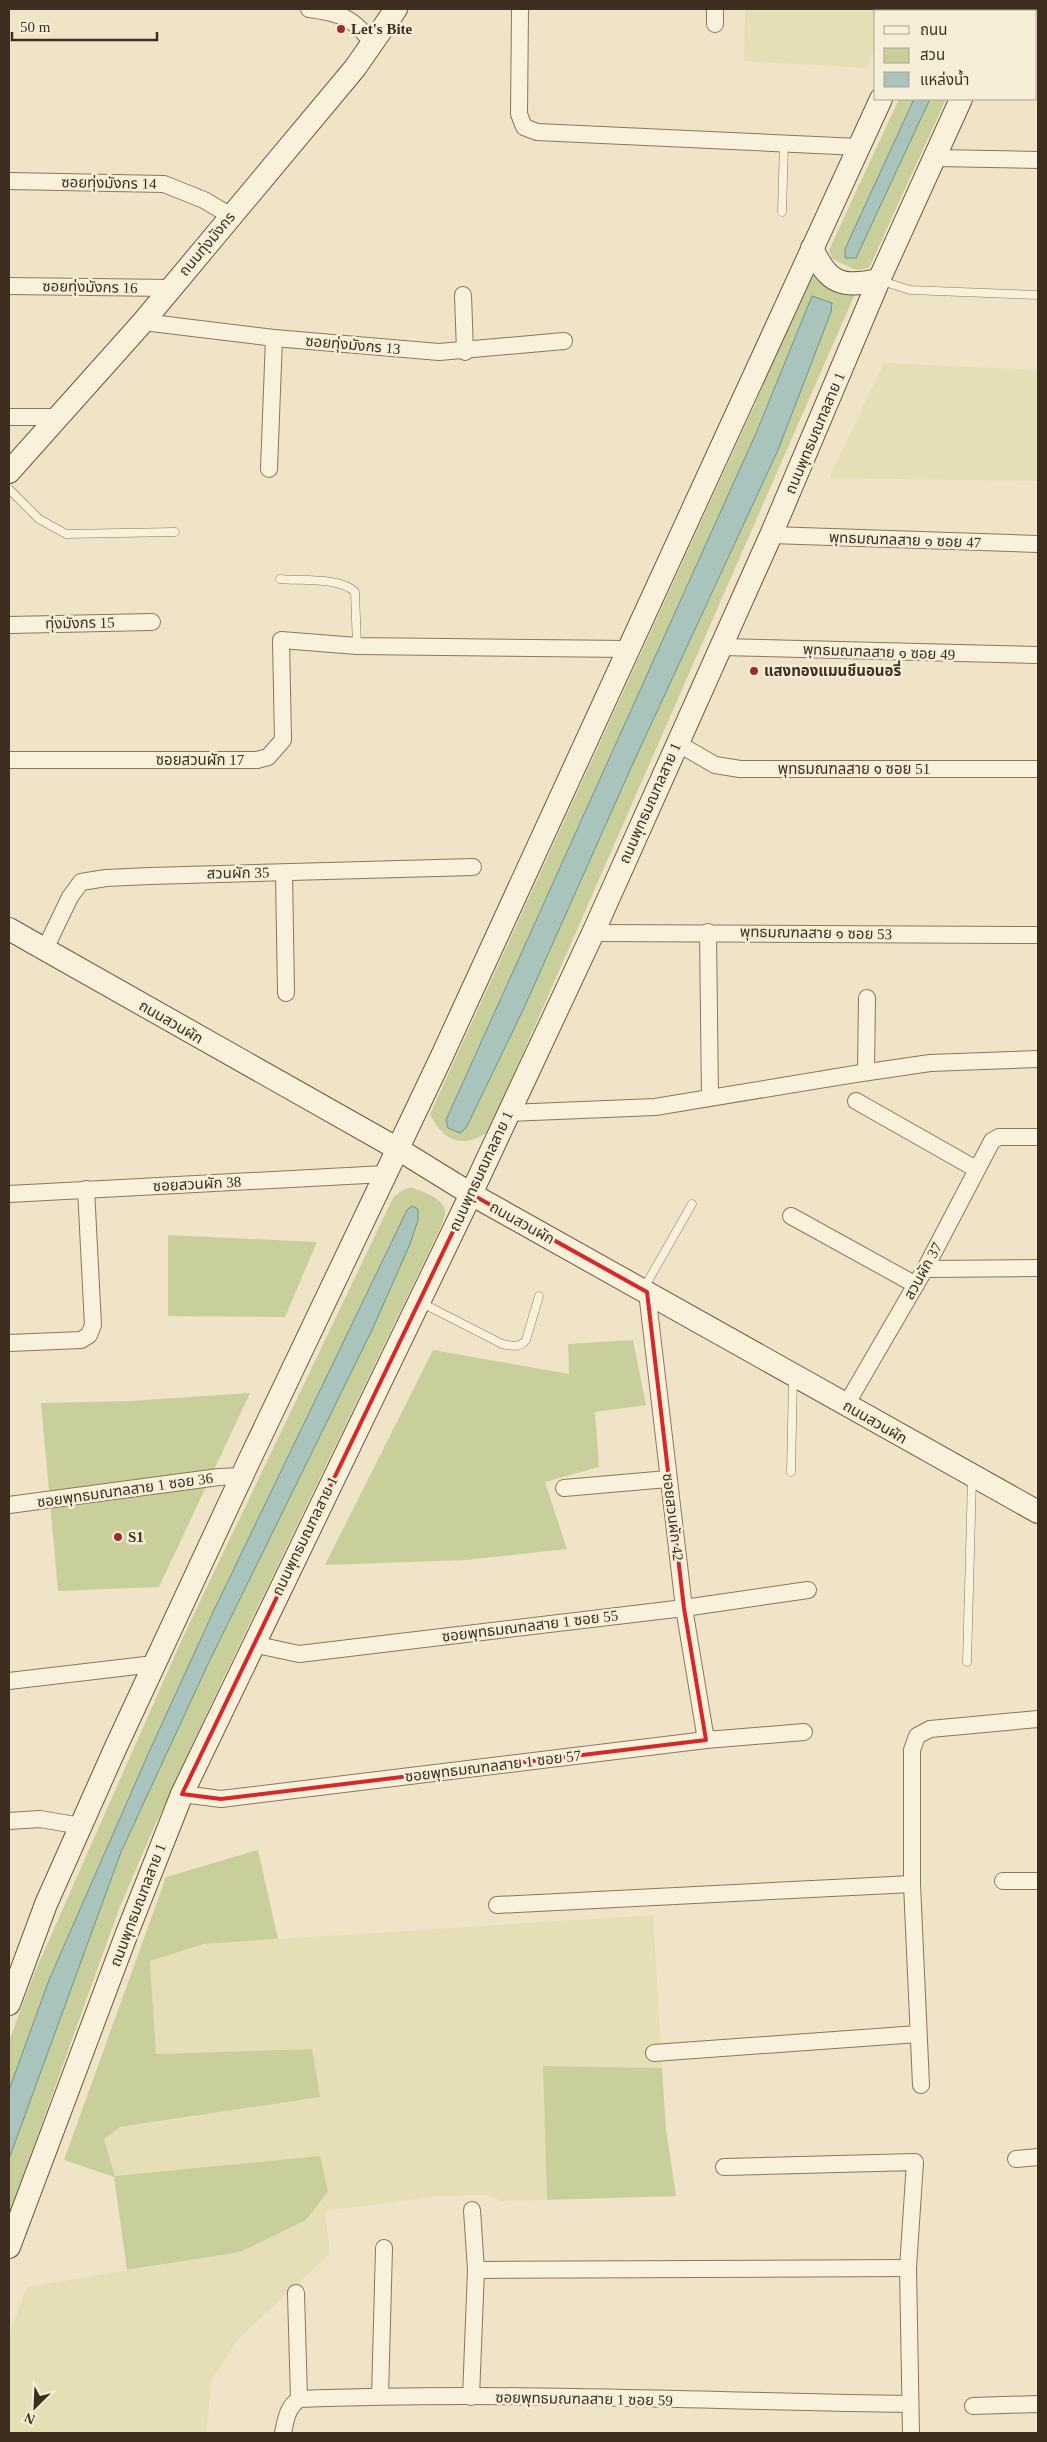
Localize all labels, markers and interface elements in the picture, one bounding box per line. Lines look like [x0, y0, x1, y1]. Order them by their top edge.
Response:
scale bar [12, 10, 158, 42]
legend [874, 10, 1037, 100]
text: 50 m [20, 19, 51, 35]
place label: Let's Bite [351, 21, 413, 37]
text: ถนน [920, 22, 947, 38]
marker: Let's Bite [335, 23, 347, 35]
text: สวน [920, 47, 945, 63]
text: แหล่งน้ำ [920, 69, 969, 88]
street label: ซอยทุ่งมังกร 14 [61, 173, 157, 193]
street label: ถนนทุ่งมังกร [175, 208, 239, 280]
street label: ซอยทุ่งมังกร 16 [42, 277, 138, 297]
street label: ซอยทุ่งมังกร 13 [305, 332, 401, 358]
street label: ถนนพุทธมณฑลสาย 1 [782, 370, 849, 497]
street label: พุทธมณฑลสาย ๑ ซอย 47 [829, 529, 982, 552]
street label: ทุ่งมังกร 15 [45, 613, 115, 633]
street label: พุทธมณฑลสาย ๑ ซอย 49 [803, 641, 955, 664]
place label: แสงทองแมนชีนอนอรี่ [764, 660, 901, 679]
marker: แสงทองแมนชีนอนอรี่ [748, 665, 760, 677]
street label: ถนนพุทธมณฑลสาย 1 [616, 740, 685, 866]
street label: ซอยสวนผัก 17 [156, 752, 245, 768]
street label: พุทธมณฑลสาย ๑ ซอย 51 [778, 761, 930, 778]
street label: สวนผัก 35 [207, 864, 269, 882]
street label: พุทธมณฑลสาย ๑ ซอย 53 [740, 924, 892, 943]
street label: ถนนสวนผัก [136, 997, 206, 1047]
street label: ถนนพุทธมณฑลสาย 1 [446, 1108, 517, 1234]
street label: ซอยสวนผัก 38 [152, 1174, 242, 1194]
street label: ถนนสวนผัก [487, 1199, 557, 1247]
street label: สวนผัก 37 [901, 1239, 945, 1302]
street label: ถนนสวนผัก [840, 1397, 910, 1447]
street label: ซอยพุทธมณฑลสาย 1 ซอย 36 [36, 1470, 215, 1511]
street label: ซอยสวนผัก 42 [660, 1472, 686, 1562]
street label: ถนนพุทธมณฑลสาย 1 [269, 1474, 342, 1599]
place label: S1 [128, 1529, 144, 1545]
marker: S1 [112, 1531, 124, 1543]
street label: ซอยพุทธมณฑลสาย 1 ซอย 55 [441, 1607, 619, 1646]
street label: ซอยพุทธมณฑลสาย 1 ซอย 57 [404, 1747, 583, 1786]
street label: ถนนพุทธมณฑลสาย 1 [107, 1841, 170, 1969]
north arrow [10, 2382, 60, 2432]
street label: ซอยพุทธมณฑลสาย 1 ซอย 59 [495, 2389, 673, 2410]
text: N [22, 2410, 38, 2427]

